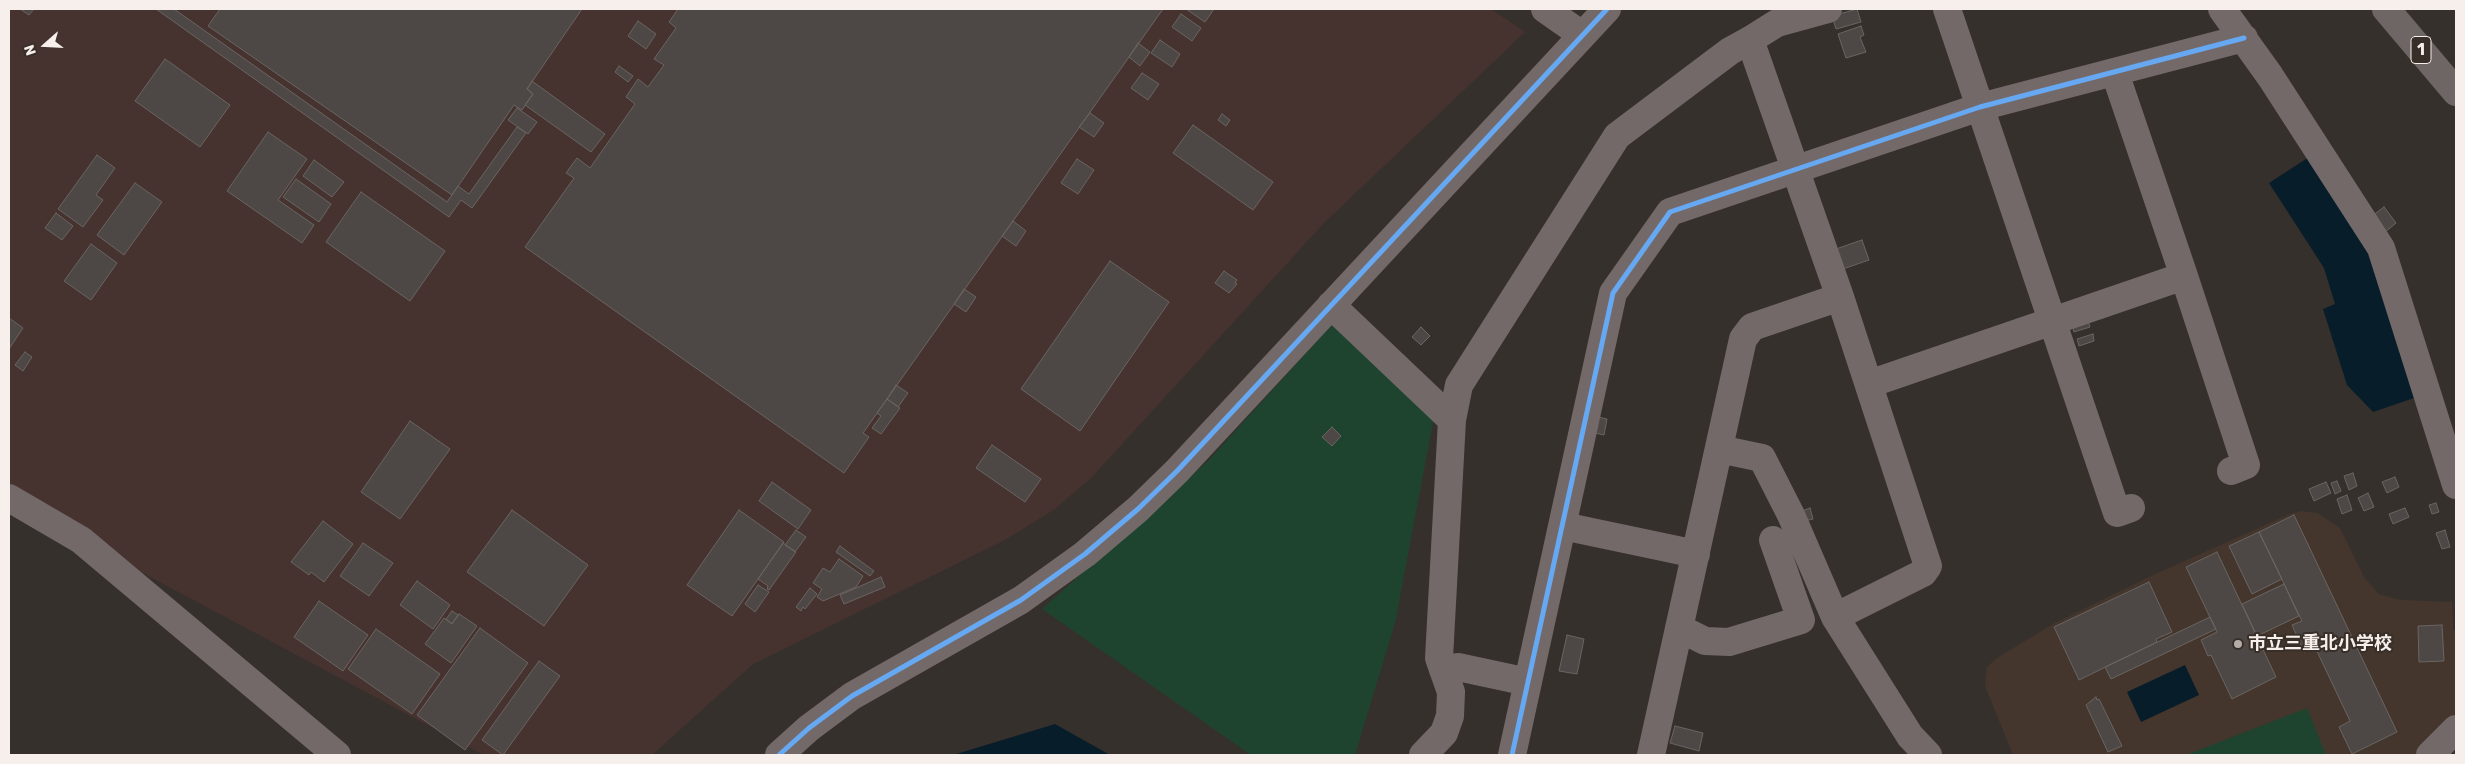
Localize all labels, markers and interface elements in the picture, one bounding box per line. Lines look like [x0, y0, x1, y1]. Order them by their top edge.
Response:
north arrow [20, 20, 70, 70]
road number: 1 [2411, 36, 2431, 64]
text: N [21, 43, 40, 58]
place label: 市立三重北小学校 [2248, 633, 2392, 655]
marker: 市立三重北小学校 [2232, 638, 2244, 650]

